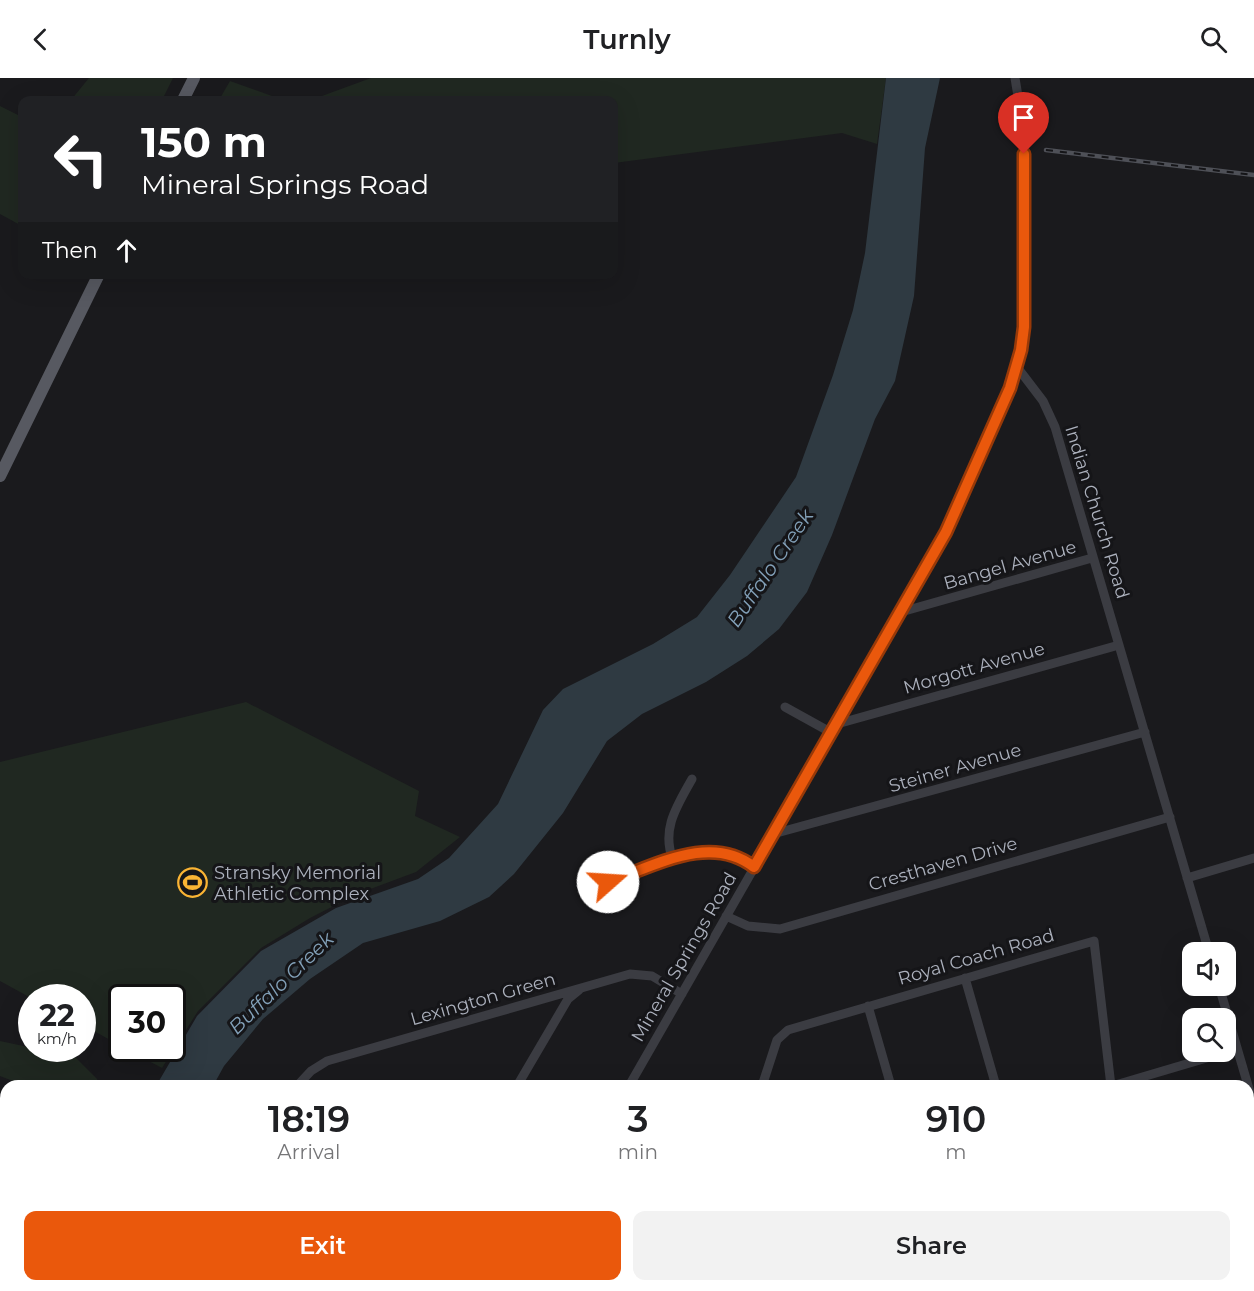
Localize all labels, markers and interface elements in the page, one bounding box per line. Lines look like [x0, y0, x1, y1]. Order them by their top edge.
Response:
icon: back [24, 23, 57, 56]
text: Turnly [583, 23, 671, 56]
icon: search [1197, 23, 1230, 56]
pin [998, 92, 1049, 154]
icon: arrive [1007, 101, 1040, 134]
text: 150 m [141, 116, 267, 168]
icon: left [42, 120, 120, 198]
text: Mineral Springs Road [141, 168, 429, 201]
icon: ahead [110, 234, 143, 267]
text: Then [42, 237, 98, 264]
street label: Indian Church Road [1060, 423, 1134, 601]
water label: Buffalo Creek [722, 504, 819, 631]
street label: Bangel Avenue [941, 536, 1079, 594]
street label: Morgott Avenue [901, 637, 1047, 699]
street label: Steiner Avenue [886, 739, 1024, 797]
street label: Cresthaven Drive [866, 832, 1020, 896]
position arrow [576, 850, 640, 914]
place label: Stransky Memorial Athletic Complex [214, 862, 381, 905]
sports icon: Stransky Memorial Athletic Complex [177, 867, 209, 899]
street label: Mineral Springs Road [626, 868, 742, 1046]
street label: Royal Coach Road [895, 924, 1057, 990]
water label: Buffalo Creek [223, 926, 339, 1039]
map controls [1182, 942, 1236, 1062]
button: sound [1182, 942, 1236, 996]
street label: Lexington Green [408, 968, 558, 1030]
speed limit sign: 30 [108, 984, 186, 1062]
text: 22 [39, 997, 75, 1034]
button: search [1182, 1008, 1236, 1062]
text: km/h [37, 1029, 77, 1048]
text: 18:19 [268, 1097, 350, 1141]
text: 3 [627, 1097, 648, 1141]
text: 910 [926, 1097, 986, 1141]
text: Arrival [277, 1140, 340, 1164]
text: min [618, 1140, 658, 1164]
text: m [945, 1140, 967, 1164]
button: Exit [24, 1211, 621, 1280]
button: Share [633, 1211, 1230, 1280]

